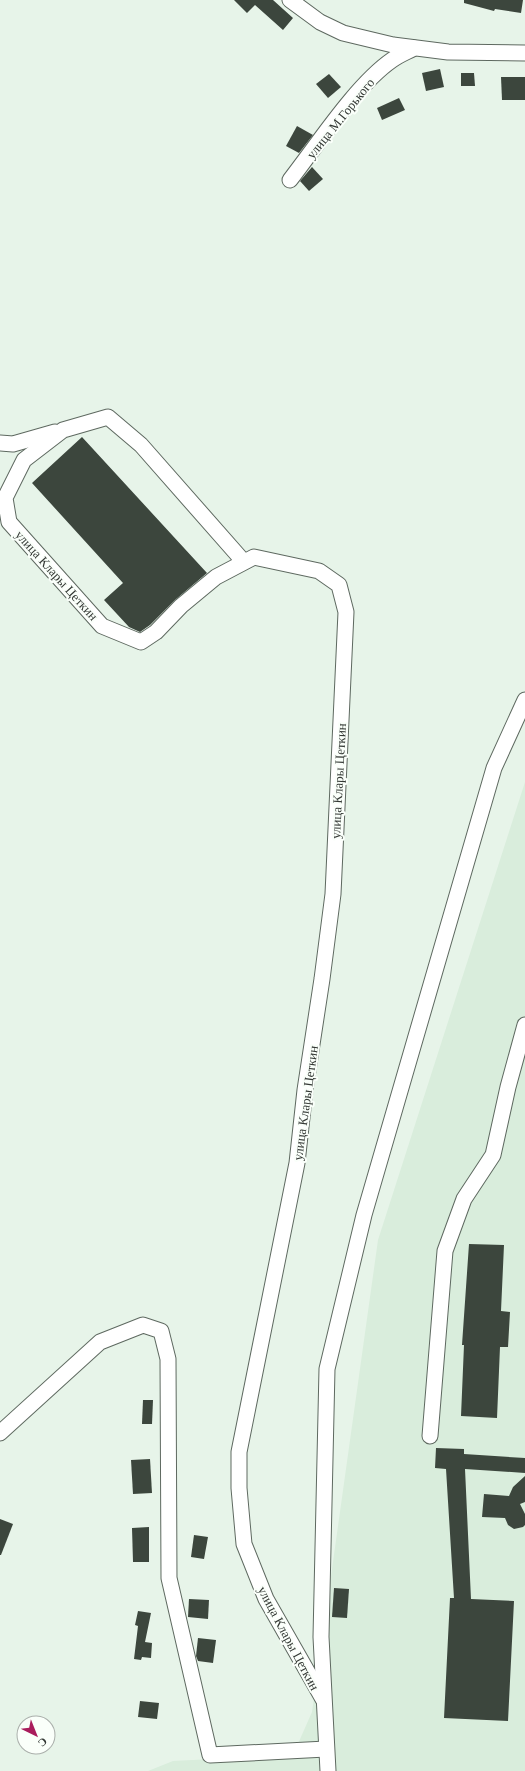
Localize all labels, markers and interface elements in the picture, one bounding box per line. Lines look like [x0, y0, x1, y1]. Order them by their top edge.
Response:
street label: улица М.Горького [303, 75, 377, 162]
street label: улица Клары Цеткин [12, 527, 101, 623]
street label: улица Клары Цеткин [328, 723, 349, 839]
street label: улица Клары Цеткин [290, 1045, 321, 1161]
street label: улица Клары Цеткин [255, 1584, 322, 1693]
north arrow [16, 1715, 56, 1755]
text: С [36, 1735, 50, 1749]

